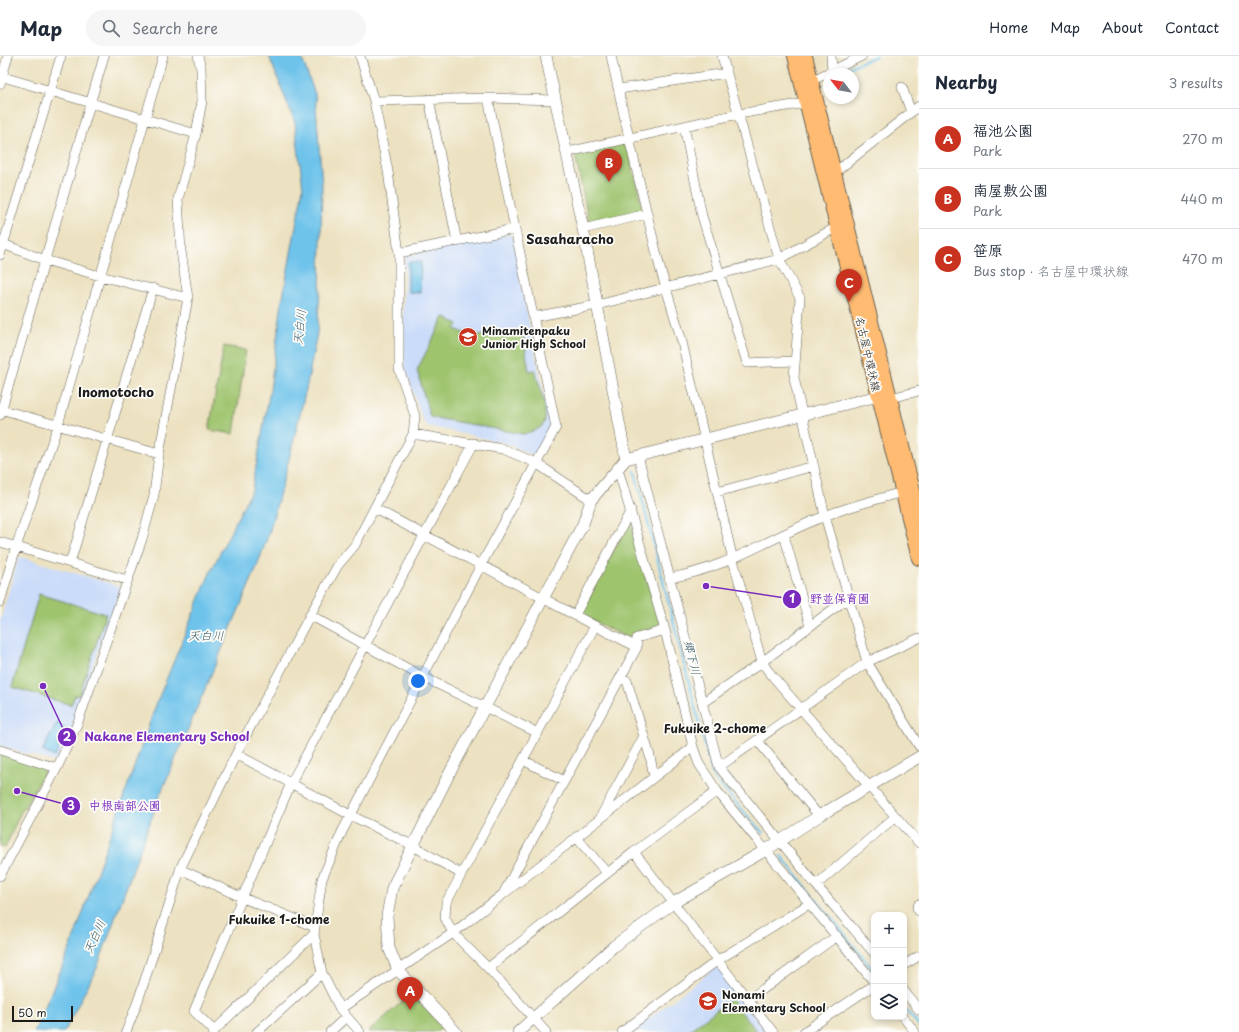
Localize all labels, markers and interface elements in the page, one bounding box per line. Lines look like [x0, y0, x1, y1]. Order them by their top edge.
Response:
search box [86, 10, 366, 46]
text: Map [20, 14, 62, 42]
text: Search here [132, 16, 218, 39]
icon: search [100, 17, 122, 39]
text: Home [989, 17, 1028, 38]
text: Map [1050, 17, 1080, 38]
text: About [1102, 17, 1143, 38]
text: Contact [1165, 17, 1219, 38]
north arrow [823, 68, 859, 104]
text: Nearby [935, 69, 997, 95]
text: 3 results [1169, 73, 1223, 92]
text: 福池公園 [973, 118, 1033, 141]
text: A [943, 129, 953, 148]
text: 270 m [1182, 129, 1223, 148]
text: Park [973, 141, 1002, 160]
pin: B [596, 149, 622, 182]
text: 南屋敷公園 [973, 178, 1048, 201]
text: B [944, 189, 952, 208]
text: 440 m [1180, 189, 1223, 208]
text: Park [973, 201, 1002, 220]
district label: Sasaharacho [526, 229, 614, 248]
text: 笹原 [973, 238, 1003, 261]
text: C [943, 249, 953, 268]
text: 470 m [1182, 249, 1223, 268]
text: Bus stop · 名古屋中環状線 [973, 261, 1129, 280]
pin: C [836, 269, 862, 302]
water label: 天白川 [288, 308, 310, 346]
street label: 名古屋中環状線 [852, 314, 885, 393]
place label: Minamitenpaku Junior High School [482, 322, 586, 352]
school or university icon: Minamitenpaku Junior High School [457, 326, 479, 348]
district label: Inomotocho [78, 382, 154, 401]
callout: 野並保育園 [782, 587, 878, 611]
text: 1 [789, 589, 795, 607]
text: 野並保育園 [810, 589, 870, 607]
water label: 天白川 [188, 626, 224, 644]
water label: 郷下川 [680, 638, 706, 677]
your location [408, 671, 428, 691]
district label: Fukuike 2-chome [664, 719, 767, 737]
callout: Nakane Elementary School [57, 725, 257, 749]
text: 2 [63, 727, 72, 745]
text: Nakane Elementary School [85, 727, 250, 745]
callout: 中根南部公園 [61, 794, 169, 818]
text: 3 [67, 796, 75, 814]
text: 中根南部公園 [89, 796, 161, 814]
district label: Fukuike 1-chome [229, 910, 330, 928]
map controls [871, 912, 907, 1020]
button: + [871, 912, 907, 948]
water label: 天白川 [79, 916, 110, 957]
button: − [871, 948, 907, 984]
pin: A [397, 977, 423, 1010]
button: layers [871, 984, 907, 1020]
place label: Nonami Elementary School [722, 986, 826, 1016]
school or university icon: Nonami Elementary School [697, 990, 719, 1012]
scale bar [12, 1004, 73, 1023]
text: 50 m [18, 1004, 47, 1021]

